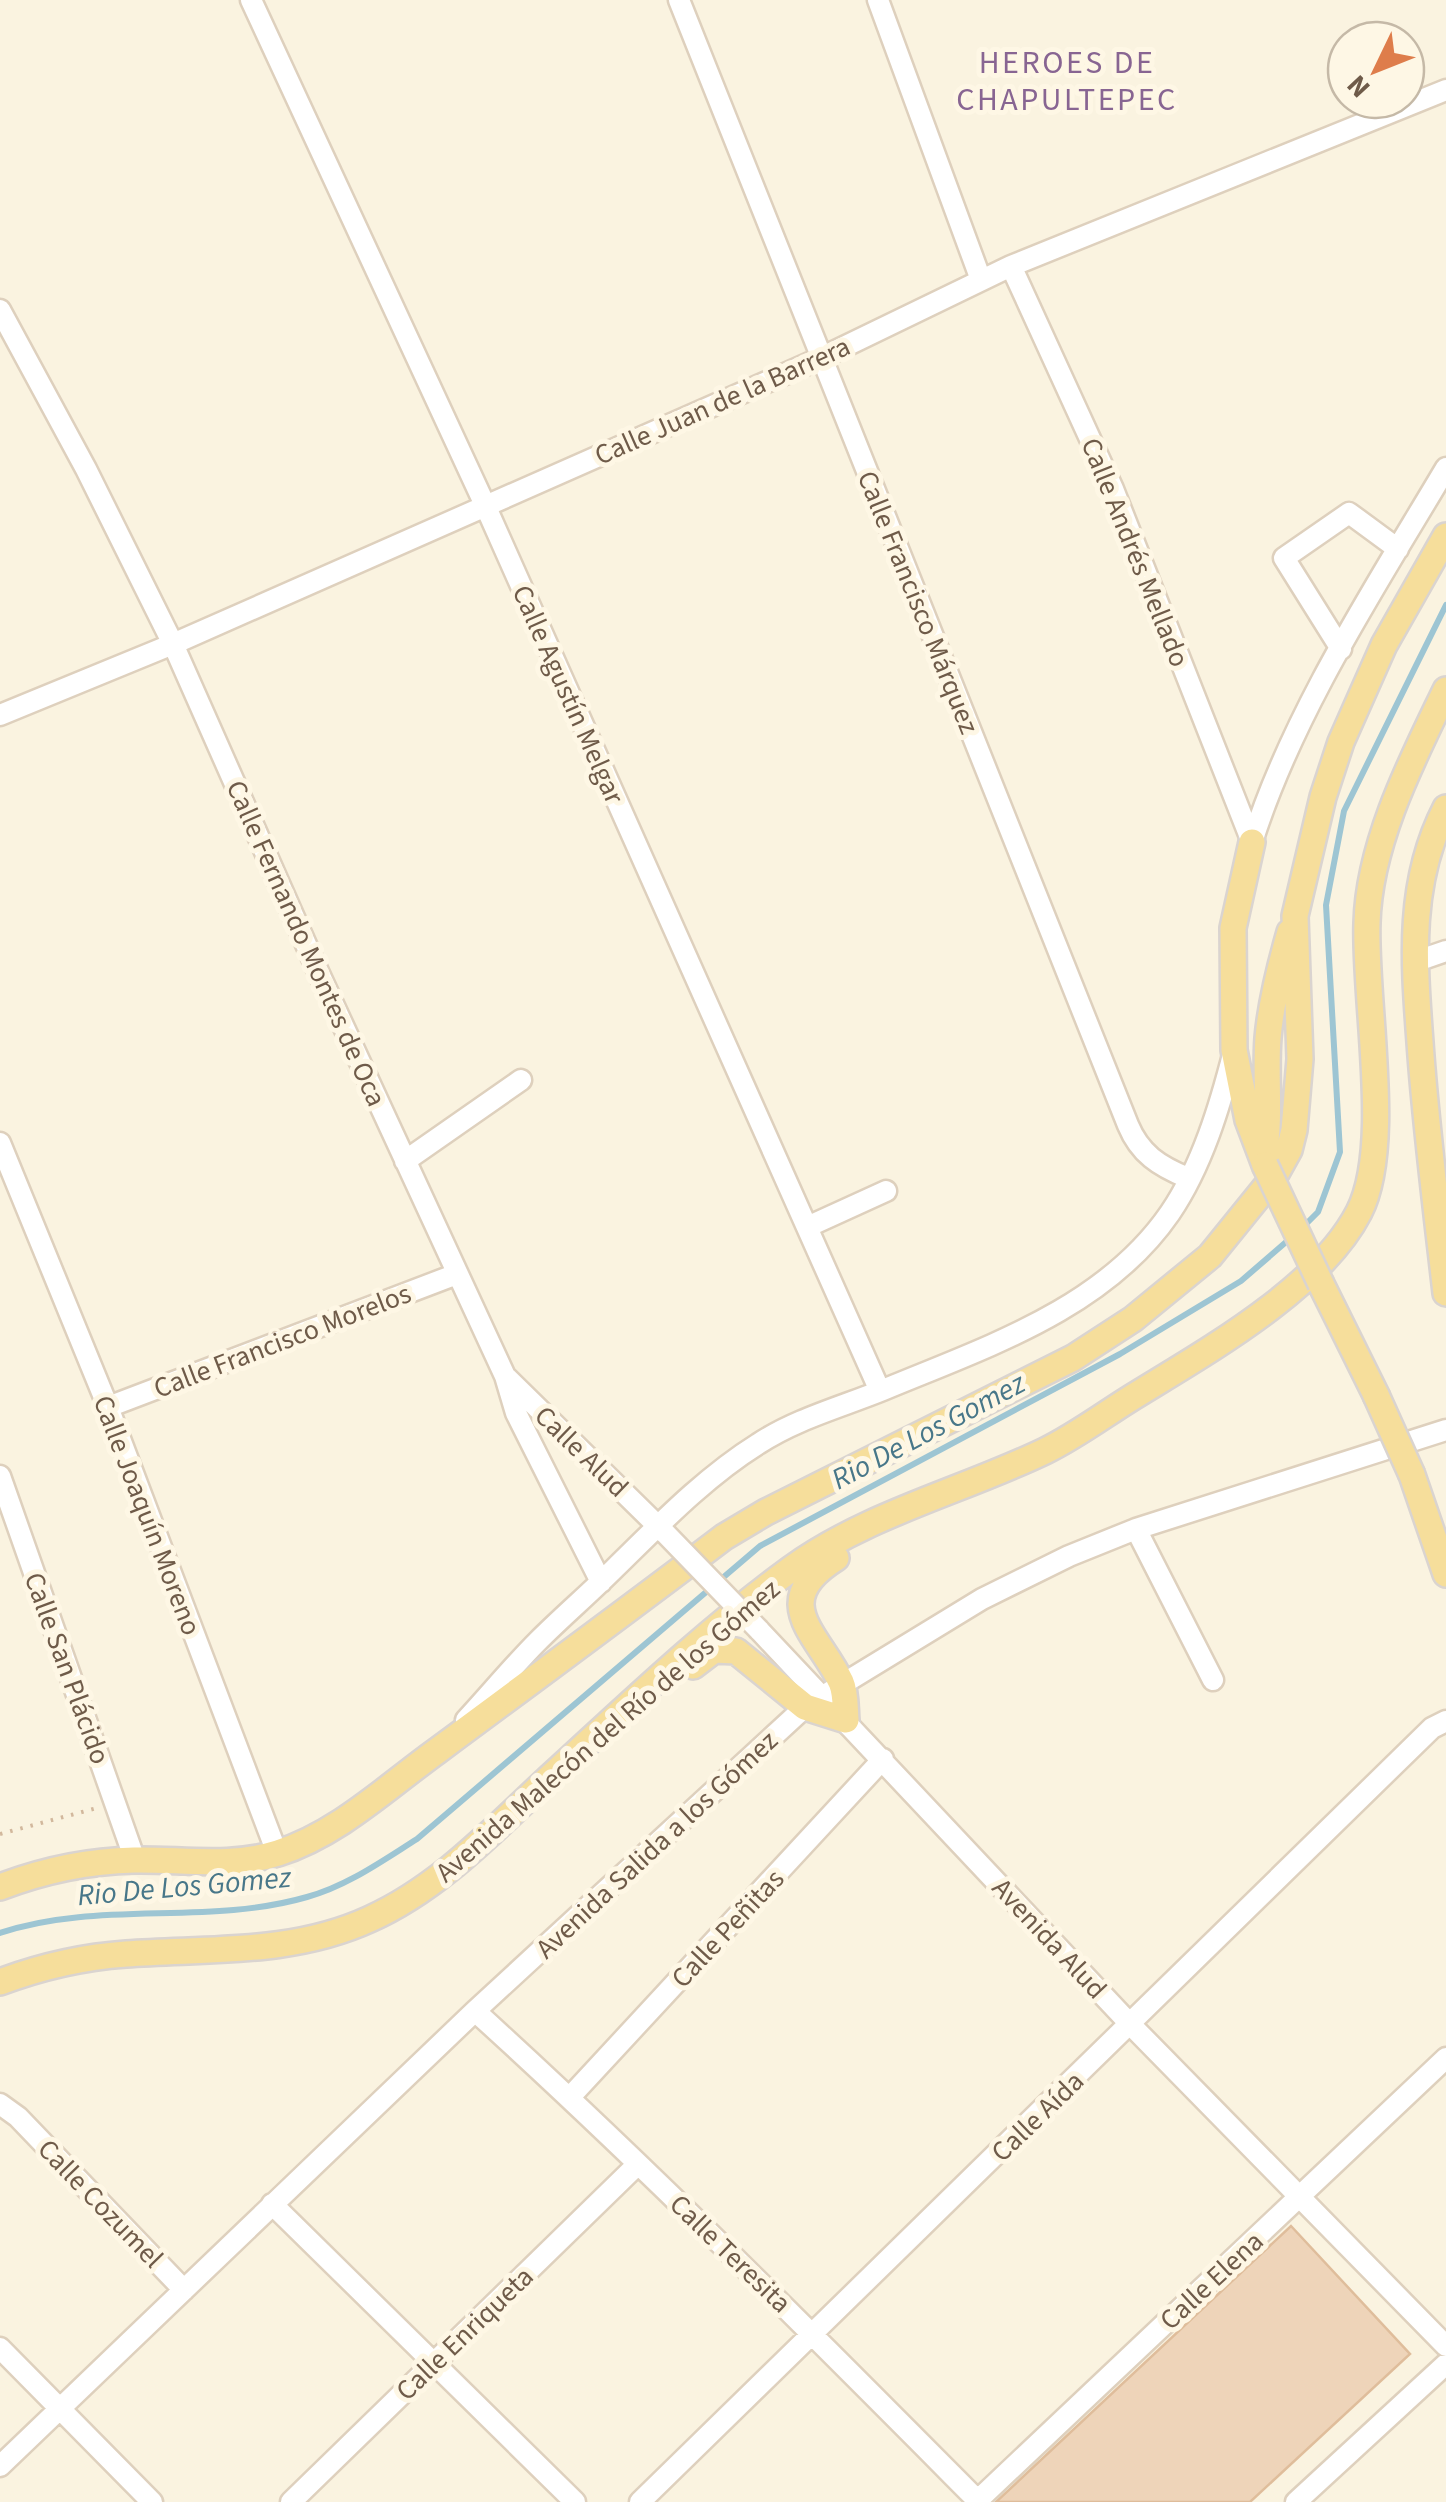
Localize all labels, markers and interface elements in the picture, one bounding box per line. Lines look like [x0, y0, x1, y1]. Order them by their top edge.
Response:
north arrow [1326, 20, 1426, 120]
district label: HEROES DE CHAPULTEPEC [956, 40, 1178, 123]
text: N [1337, 66, 1379, 107]
street label: Calle Juan de la Barrera [588, 326, 857, 475]
street label: Calle Andrés Mellado [1071, 432, 1199, 673]
street label: Calle Francisco Márquez [847, 465, 989, 740]
street label: Calle Agustín Melgar [502, 579, 634, 810]
street label: Calle Fernando Montes de Oca [216, 774, 396, 1113]
street label: Calle Francisco Morelos [148, 1273, 417, 1408]
water label: Rio De Los Gomez [824, 1362, 1033, 1501]
street label: Calle Joaquín Moreno [83, 1390, 211, 1641]
street label: Calle Alud [525, 1397, 637, 1507]
street label: Calle San Plácido [14, 1567, 120, 1770]
street label: Avenida Malecón del Río de los Gómez [427, 1570, 789, 1892]
street label: Avenida Salida a los Gómez [527, 1721, 787, 1968]
water label: Rio De Los Gomez [76, 1856, 293, 1917]
street label: Calle Peñitas [662, 1860, 793, 1997]
street label: Avenida Alud [983, 1869, 1116, 2008]
street label: Calle Aída [982, 2062, 1093, 2171]
street label: Calle Cozumel [28, 2130, 172, 2277]
street label: Calle Teresita [660, 2185, 800, 2322]
street label: Calle Elena [1151, 2222, 1273, 2339]
street label: Calle Enriqueta [387, 2258, 543, 2410]

